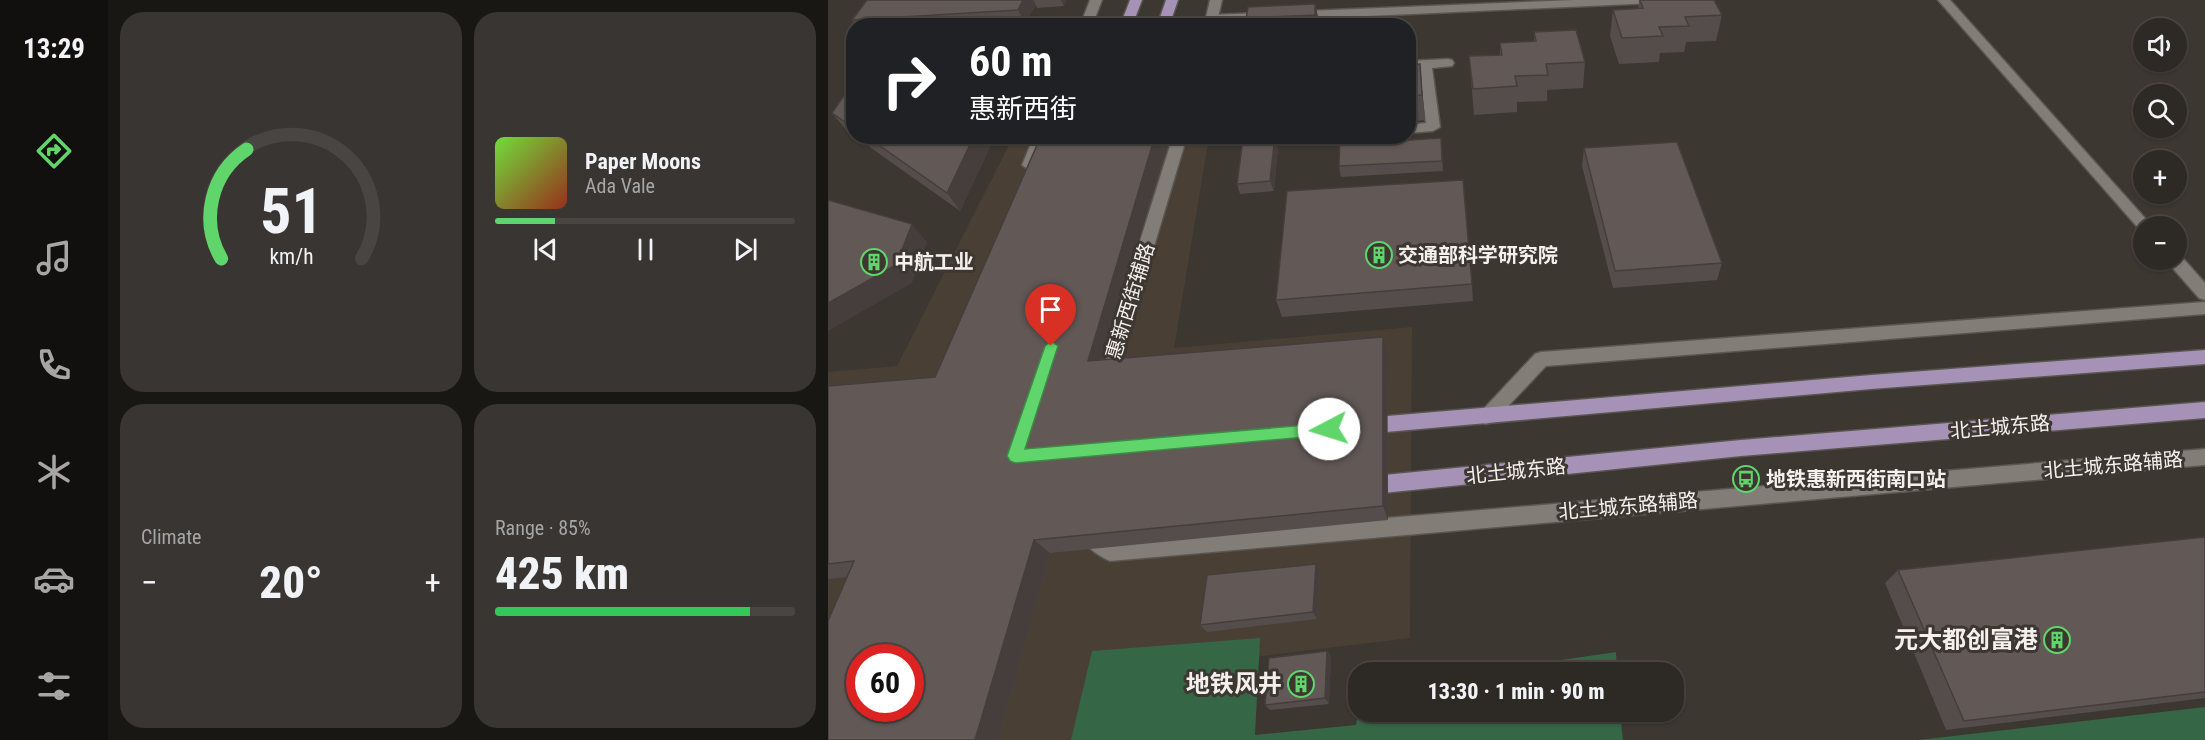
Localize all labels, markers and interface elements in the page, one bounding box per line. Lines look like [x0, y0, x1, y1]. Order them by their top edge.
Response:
map controls [2133, 18, 2187, 270]
button: sound [2133, 18, 2187, 72]
text: 13:29 [23, 33, 85, 65]
text: 60 m [969, 37, 1052, 86]
icon: right [870, 42, 948, 120]
button: search [2133, 84, 2187, 138]
text: 惠新西街 [969, 93, 1077, 125]
icon: directions [33, 130, 75, 172]
text: Paper Moons [585, 149, 701, 174]
button: + [2133, 150, 2187, 204]
text: Ada Vale [585, 174, 655, 198]
text: 51 [259, 175, 323, 248]
button: − [2133, 216, 2187, 270]
icon: previous [529, 233, 562, 266]
icon: pause [629, 233, 662, 266]
icon: next [729, 233, 762, 266]
icon: music [33, 237, 75, 279]
street label: 惠新西街辅路 [1101, 240, 1159, 362]
building icon: 交通部科学研究院 [1364, 240, 1394, 270]
place label: 交通部科学研究院 [1398, 243, 1558, 267]
text: km/h [269, 244, 313, 269]
building icon: 中航工业 [859, 247, 889, 277]
place label: 中航工业 [894, 250, 974, 274]
pin [1025, 284, 1076, 346]
icon: arrive [1034, 293, 1067, 326]
icon: phone [33, 344, 75, 386]
position arrow [1297, 397, 1361, 461]
street label: 北土城东路 [1949, 411, 2051, 443]
street label: 北土城东路辅路 [2042, 447, 2184, 483]
icon: climate [33, 451, 75, 493]
street label: 北土城东路 [1465, 454, 1567, 488]
bus stop icon: 地铁惠新西街南口站 [1731, 464, 1761, 494]
place label: 地铁惠新西街南口站 [1766, 467, 1946, 491]
street label: 北土城东路辅路 [1557, 488, 1699, 524]
text: Range · 85% [495, 516, 591, 540]
text: Climate [141, 525, 201, 549]
text: 425 km [495, 547, 629, 600]
text: 20° [259, 556, 323, 609]
icon: car [33, 558, 75, 600]
text: − [141, 563, 158, 602]
text: + [425, 563, 441, 602]
building icon: 元大都创富港 [2042, 625, 2072, 655]
place label: 元大都创富港 [1894, 626, 2038, 654]
speed limit sign: 60 [846, 644, 924, 722]
icon: filters [33, 665, 75, 707]
building icon: 地铁风井 [1286, 669, 1316, 699]
place label: 地铁风井 [1186, 670, 1282, 698]
text: 13:30 · 1 min · 90 m [1428, 679, 1604, 704]

